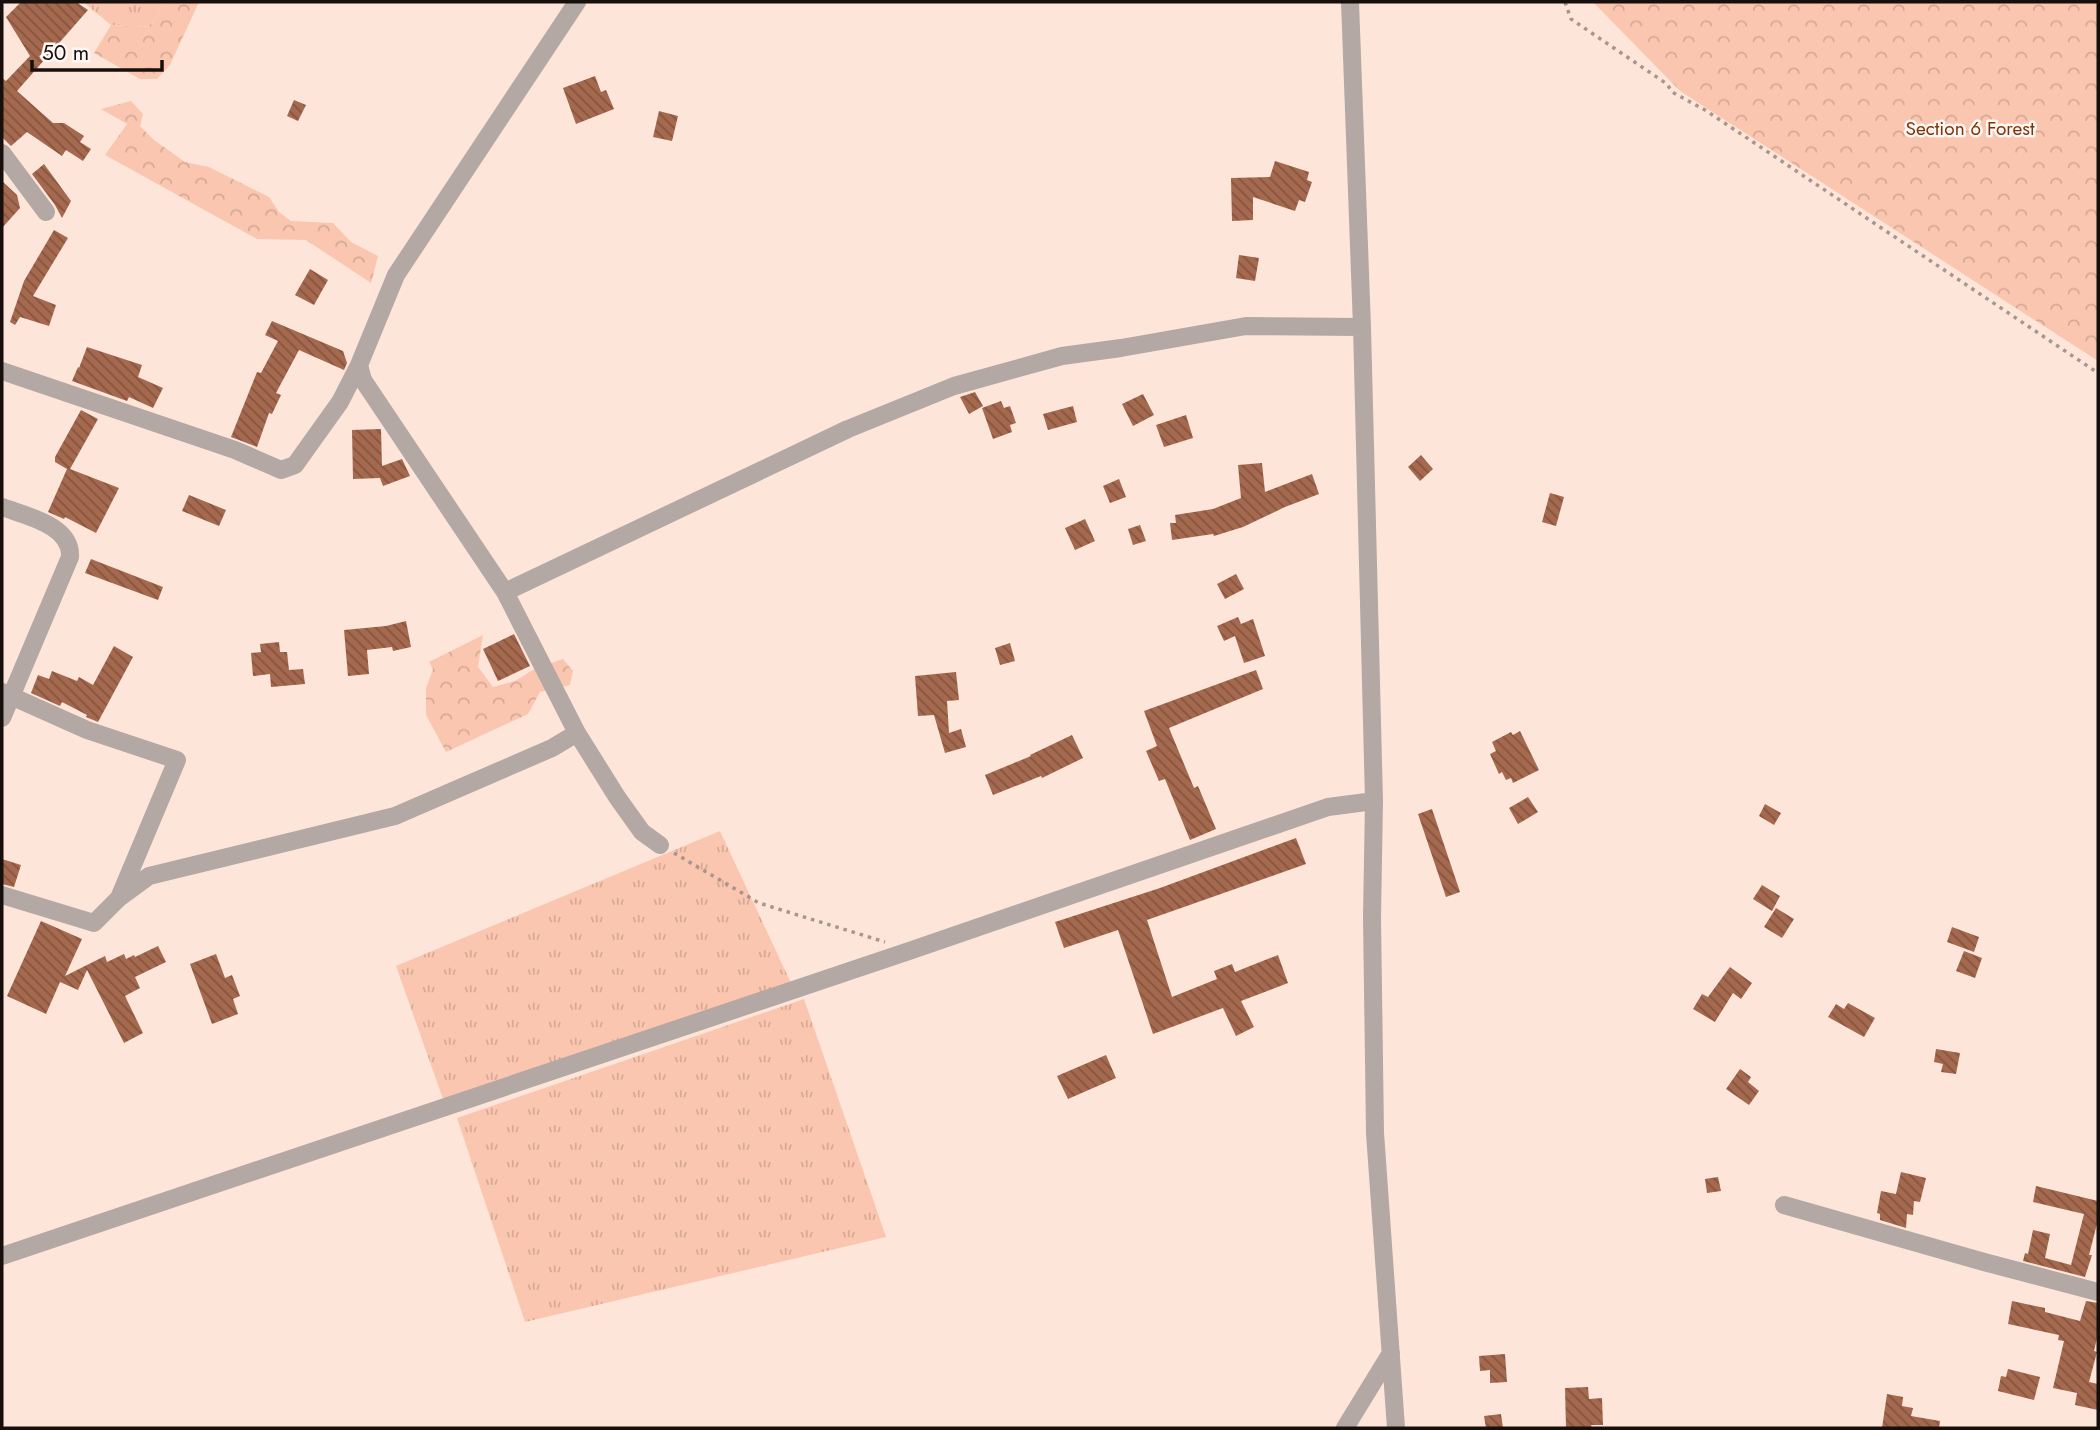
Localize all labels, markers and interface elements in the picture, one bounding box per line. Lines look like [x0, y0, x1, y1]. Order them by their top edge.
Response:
scale bar [32, 28, 161, 72]
text: 50 m [42, 38, 89, 68]
park label: Section 6 Forest [1905, 115, 2035, 142]

